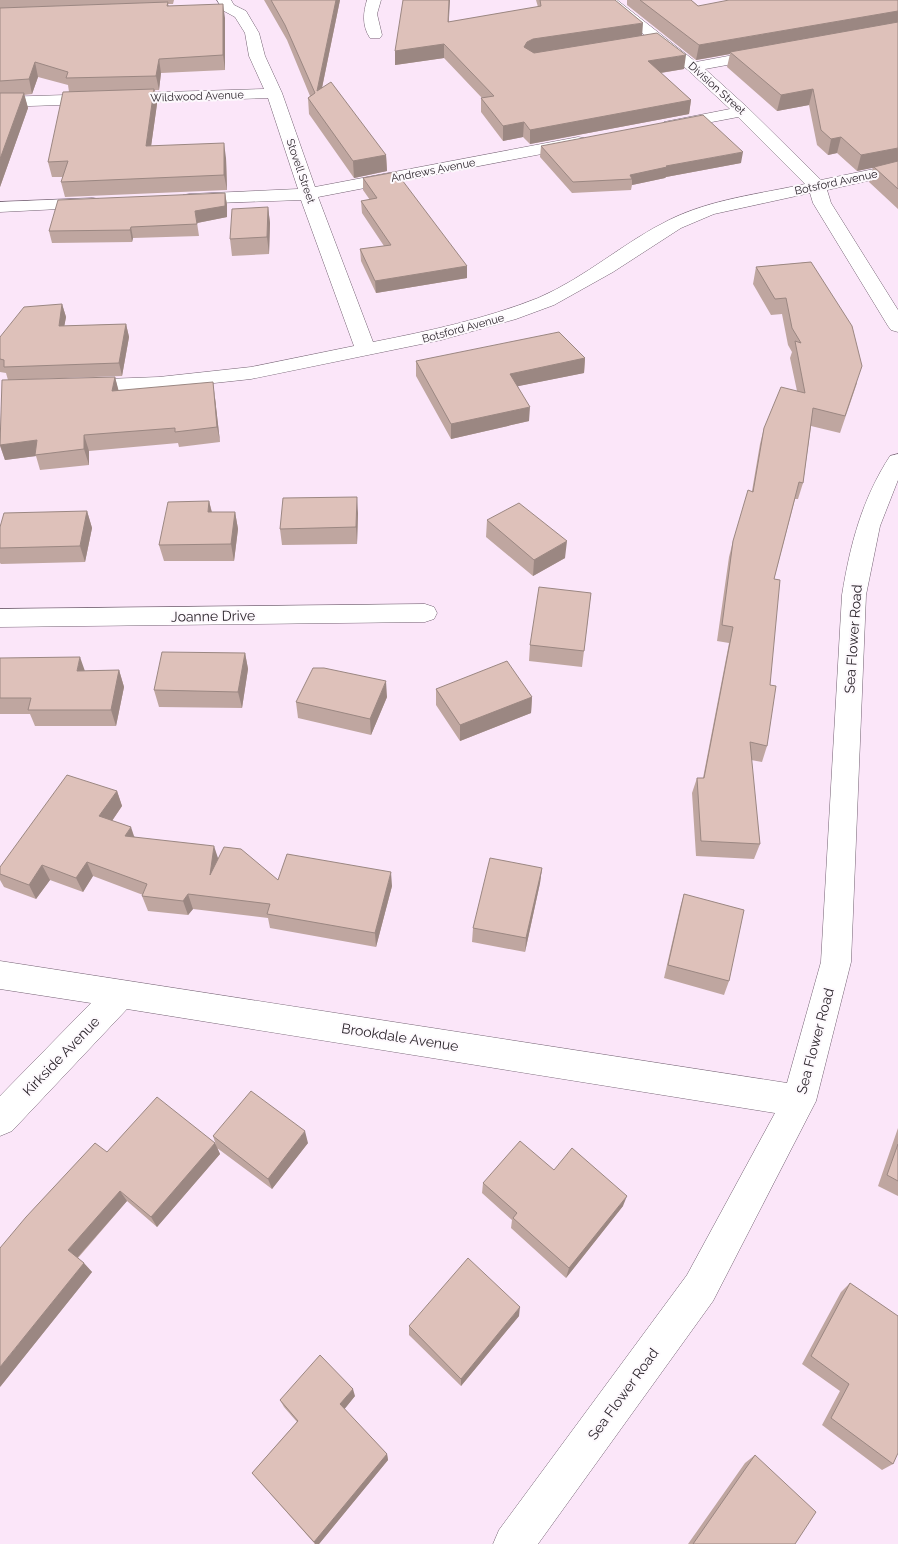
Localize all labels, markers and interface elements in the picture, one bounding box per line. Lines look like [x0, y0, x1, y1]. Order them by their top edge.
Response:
street label: Division Street [685, 59, 748, 118]
street label: Wildwood Avenue [150, 88, 244, 105]
street label: Stovell Street [283, 137, 318, 206]
street label: Andrews Avenue [390, 156, 477, 185]
street label: Botsford Avenue [793, 167, 879, 198]
street label: Botsford Avenue [421, 311, 506, 346]
street label: Sea Flower Road [841, 584, 865, 694]
street label: Joanne Drive [171, 607, 255, 625]
street label: Sea Flower Road [793, 986, 837, 1096]
street label: Kirkside Avenue [19, 1013, 103, 1099]
street label: Brookdale Avenue [340, 1020, 460, 1054]
street label: Sea Flower Road [584, 1345, 662, 1443]

